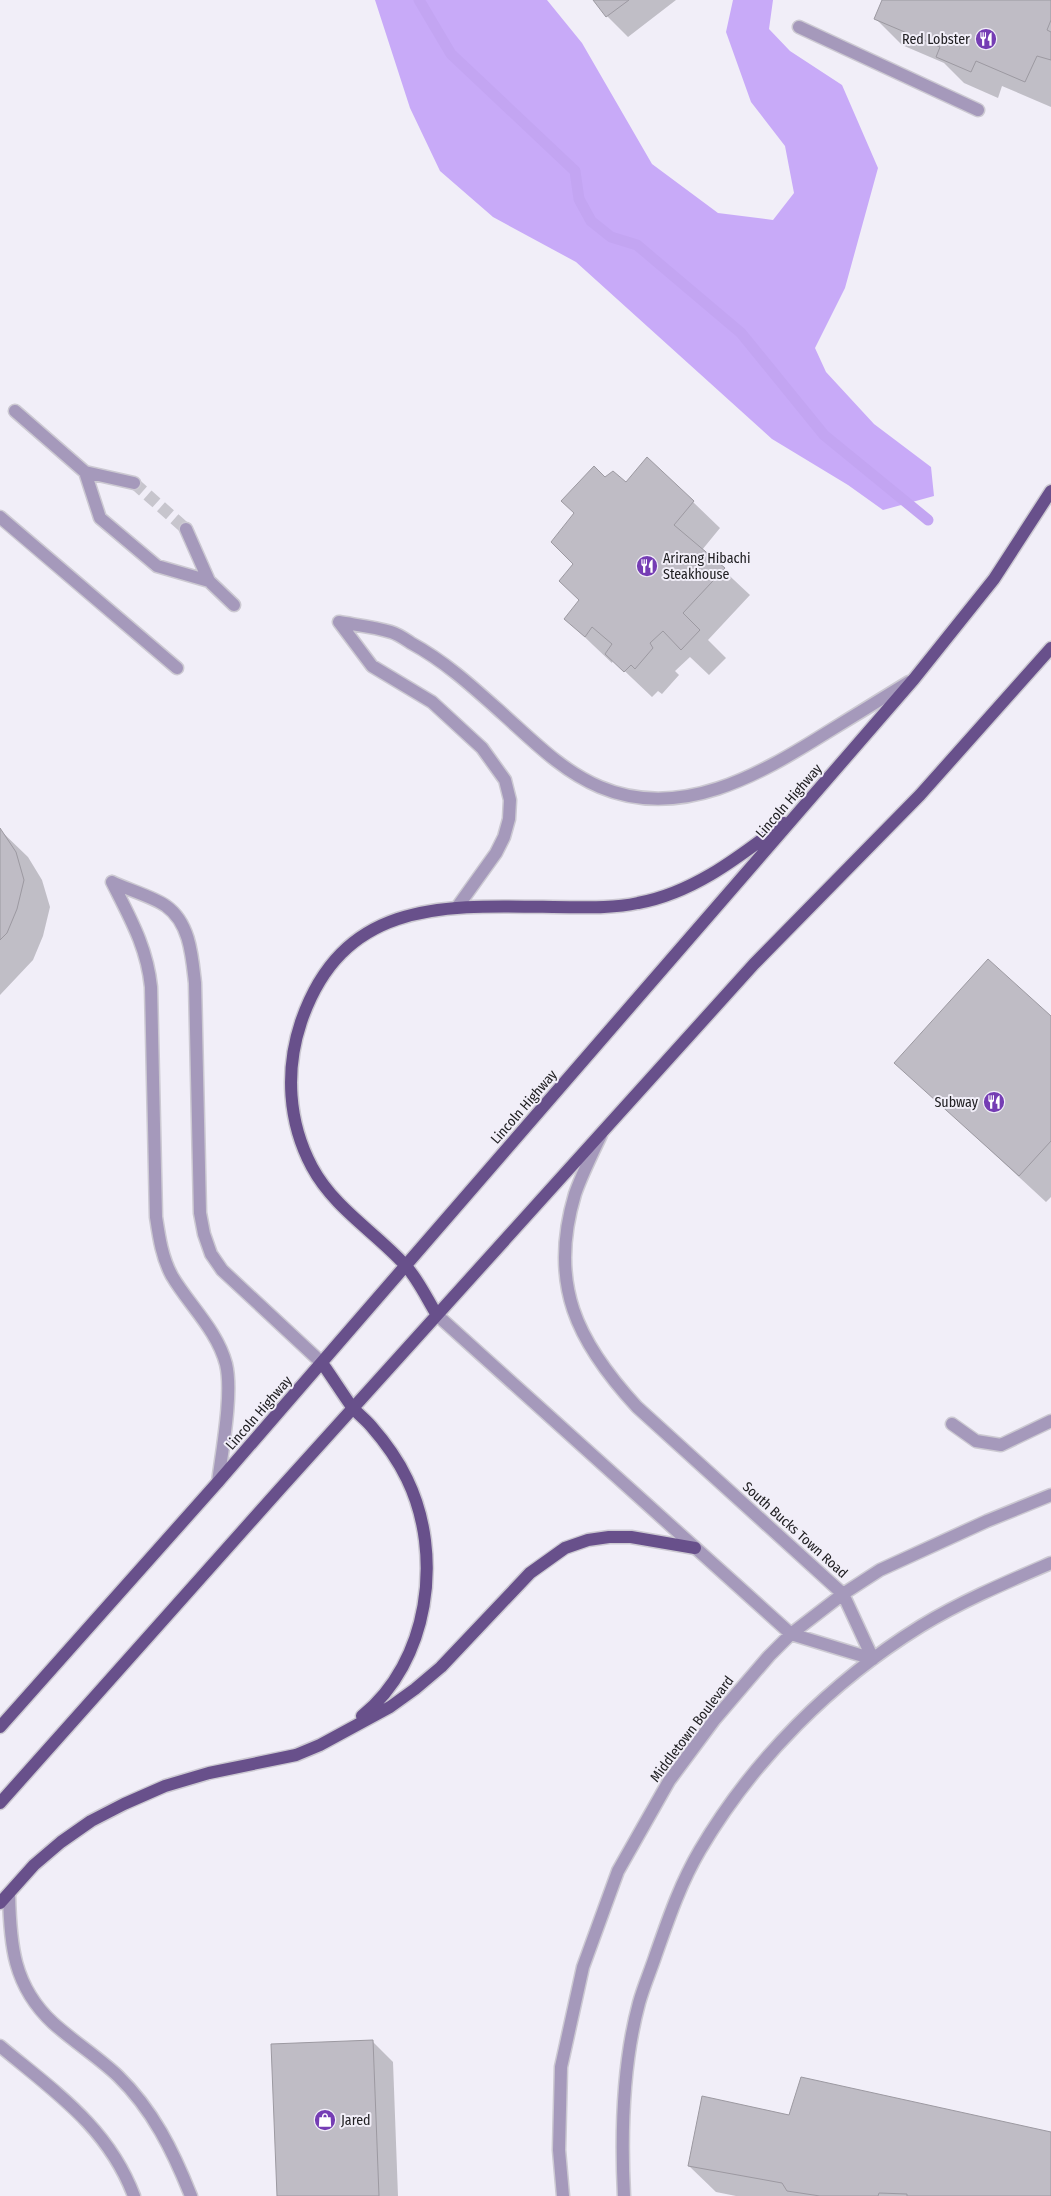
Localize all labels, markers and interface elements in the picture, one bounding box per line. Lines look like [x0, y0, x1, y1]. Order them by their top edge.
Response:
restaurant icon: Red Lobster [974, 27, 998, 51]
place label: Red Lobster [902, 31, 970, 48]
place label: Arirang Hibachi Steakhouse [663, 550, 750, 583]
restaurant icon: Arirang Hibachi Steakhouse [635, 554, 659, 578]
street label: Lincoln Highway [752, 760, 826, 841]
street label: Lincoln Highway [487, 1066, 561, 1147]
restaurant icon: Subway [982, 1090, 1006, 1114]
place label: Subway [934, 1094, 979, 1111]
street label: Lincoln Highway [222, 1372, 296, 1453]
street label: South Bucks Town Road [739, 1478, 851, 1582]
street label: Middletown Boulevard [647, 1673, 737, 1785]
shop icon: Jared [313, 2108, 337, 2132]
place label: Jared [341, 2112, 371, 2129]

